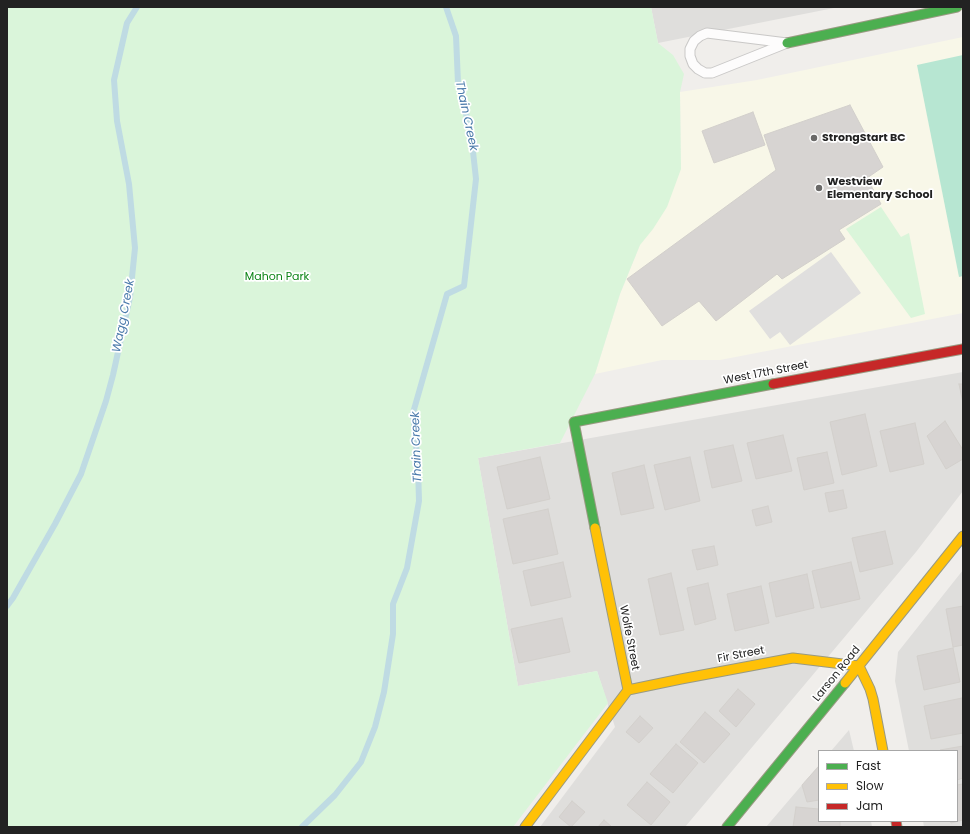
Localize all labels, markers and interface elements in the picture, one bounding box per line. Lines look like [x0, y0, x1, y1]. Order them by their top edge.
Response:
water label: Thain Creek [452, 80, 480, 152]
place label: StrongStart BC [822, 131, 906, 145]
marker: StrongStart BC [809, 133, 819, 143]
place label: Westview Elementary School [827, 175, 933, 201]
marker: Westview Elementary School [814, 183, 824, 193]
park label: Mahon Park [245, 270, 309, 284]
water label: Wagg Creek [110, 278, 138, 354]
street label: West 17th Street [723, 358, 809, 388]
water label: Thain Creek [409, 411, 425, 483]
street label: Wolfe Street [616, 604, 642, 672]
street label: Fir Street [716, 644, 766, 666]
street label: Larson Road [811, 644, 863, 704]
legend [818, 750, 958, 822]
text: Fast [856, 757, 881, 774]
text: Slow [856, 777, 884, 794]
text: Jam [856, 797, 883, 814]

